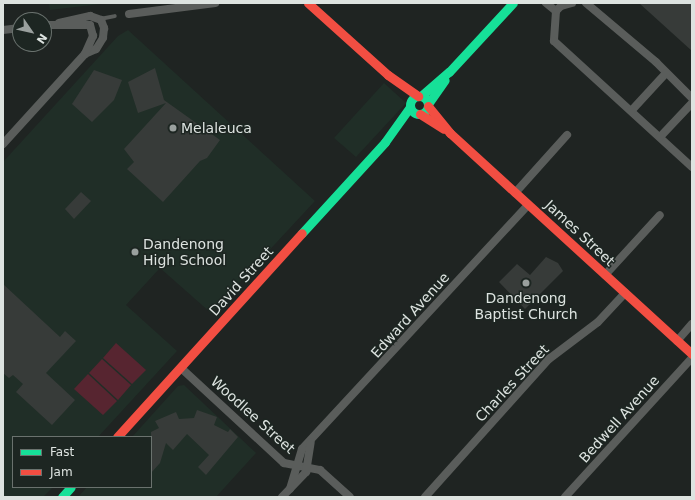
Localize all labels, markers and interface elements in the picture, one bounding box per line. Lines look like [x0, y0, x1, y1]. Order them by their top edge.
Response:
north arrow [12, 12, 52, 52]
text: N [34, 31, 50, 46]
place label: Melaleuca [181, 120, 252, 136]
marker: Melaleuca [168, 123, 178, 133]
street label: James Street [542, 196, 618, 270]
place label: Dandenong High School [143, 236, 226, 268]
street label: David Street [206, 243, 276, 319]
marker: Dandenong High School [130, 247, 140, 257]
street label: Edward Avenue [367, 269, 453, 361]
marker: Dandenong Baptist Church [521, 278, 531, 288]
place label: Dandenong Baptist Church [474, 290, 578, 322]
street label: Charles Street [472, 341, 552, 425]
street label: Bedwell Avenue [575, 372, 663, 466]
street label: Woodlee Street [208, 373, 298, 457]
legend [12, 436, 152, 488]
text: Fast [50, 445, 74, 459]
text: Jam [50, 465, 73, 479]

